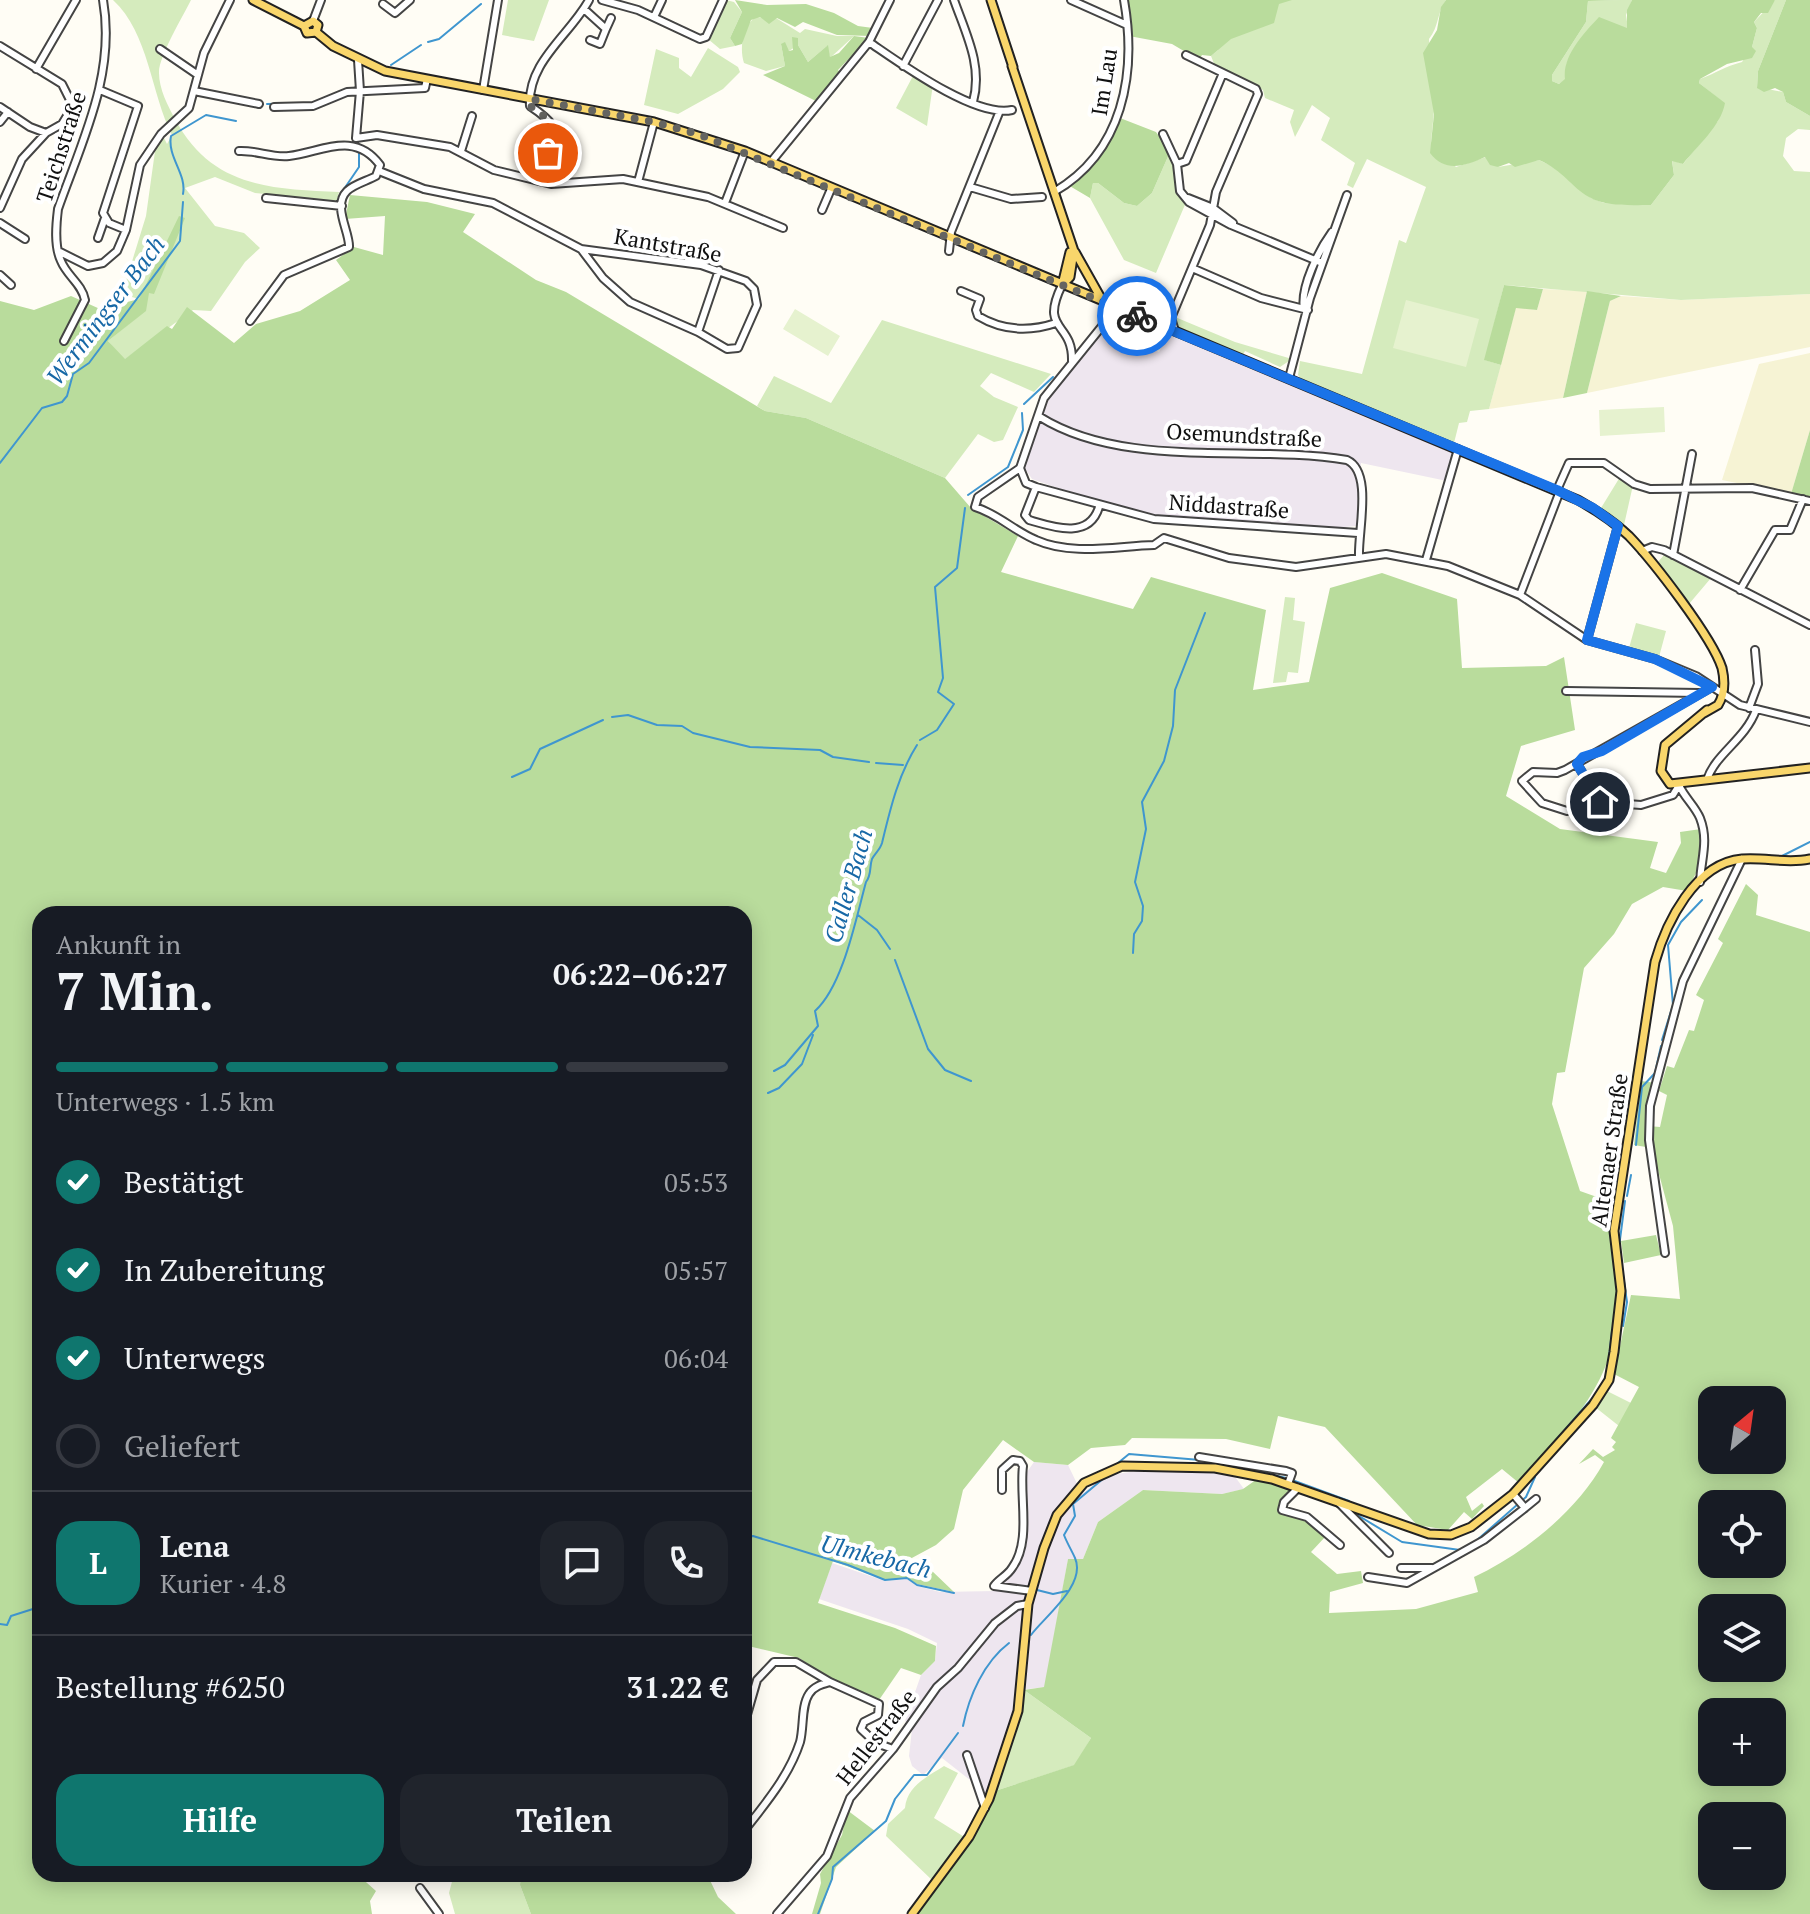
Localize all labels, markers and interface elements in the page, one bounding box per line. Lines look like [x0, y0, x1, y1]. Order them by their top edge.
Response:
street label: Im Lau [1084, 46, 1123, 118]
street label: Teichstraße [29, 87, 92, 206]
pin [514, 119, 582, 187]
icon: bag [526, 131, 570, 175]
street label: Kantstraße [612, 221, 724, 268]
water label: Wermingser Bach [39, 229, 172, 391]
courier [1097, 276, 1177, 356]
icon: bike [1115, 294, 1159, 338]
street label: Osemundstraße [1165, 416, 1323, 453]
street label: Niddastraße [1168, 487, 1290, 524]
pin [1566, 768, 1634, 836]
icon: home [1578, 780, 1622, 824]
water label: Caller Bach [816, 825, 880, 947]
text: Ankunft in [56, 927, 181, 961]
text: 06:22–06:27 [553, 954, 728, 994]
text: 7 Min. [56, 956, 214, 1025]
street label: Altenaer Straße [1583, 1071, 1634, 1228]
text: Unterwegs · 1.5 km [56, 1084, 275, 1118]
icon: check [56, 1160, 100, 1204]
text: Bestätigt [124, 1162, 244, 1202]
text: 05:53 [664, 1165, 728, 1199]
icon: check [56, 1248, 100, 1292]
text: In Zubereitung [124, 1250, 324, 1290]
text: 05:57 [664, 1253, 728, 1287]
icon: check [56, 1336, 100, 1380]
text: Unterwegs [124, 1338, 265, 1378]
text: 06:04 [664, 1341, 728, 1375]
north arrow [1698, 1386, 1786, 1474]
map controls [1698, 1386, 1786, 1890]
text: Geliefert [124, 1426, 240, 1466]
button: locate [1698, 1490, 1786, 1578]
button: chat [540, 1521, 624, 1605]
button: phone [644, 1521, 728, 1605]
text: Lena [160, 1526, 230, 1566]
water label: Ulmkebach [818, 1527, 935, 1585]
text: L [89, 1543, 107, 1583]
text: Kurier · 4.8 [160, 1566, 286, 1600]
button: layers [1698, 1594, 1786, 1682]
text: Bestellung #6250 [56, 1667, 285, 1707]
text: 31.22 € [626, 1667, 728, 1707]
street label: Hellestraße [829, 1683, 922, 1790]
button: + [1698, 1698, 1786, 1786]
button: Hilfe [56, 1774, 384, 1866]
button: Teilen [400, 1774, 728, 1866]
button: − [1698, 1802, 1786, 1890]

